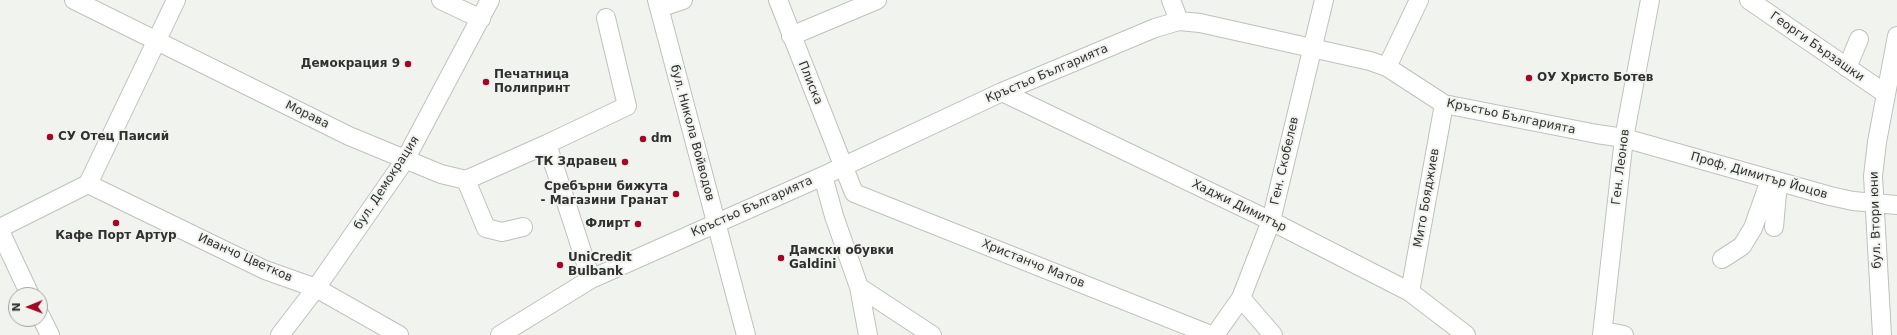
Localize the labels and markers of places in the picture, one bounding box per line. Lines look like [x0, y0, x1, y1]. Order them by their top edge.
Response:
place label: Демокрация 9 [301, 57, 400, 71]
marker: Демокрация 9 [403, 59, 413, 69]
place label: Печатница Полипринт [494, 68, 570, 96]
place label: ОУ Христо Ботев [1537, 71, 1653, 85]
marker: ОУ Христо Ботев [1524, 73, 1534, 83]
marker: Печатница Полипринт [481, 77, 491, 87]
place label: СУ Отец Паисий [58, 130, 169, 144]
marker: СУ Отец Паисий [45, 132, 55, 142]
place label: dm [651, 132, 672, 146]
marker: dm [638, 134, 648, 144]
place label: ТК Здравец [535, 155, 617, 169]
marker: ТК Здравец [620, 157, 630, 167]
place label: Сребърни бижута - Магазини Гранат [540, 180, 668, 208]
marker: Сребърни бижута - Магазини Гранат [671, 189, 681, 199]
place label: Флирт [585, 217, 630, 231]
marker: Кафе Порт Артур [111, 218, 121, 228]
marker: Флирт [633, 219, 643, 229]
place label: Кафе Порт Артур [55, 229, 177, 243]
place label: Дамски обувки Galdini [789, 244, 894, 272]
place label: UniCredit Bulbank [568, 251, 632, 279]
marker: Дамски обувки Galdini [776, 253, 786, 263]
marker: UniCredit Bulbank [555, 260, 565, 270]

